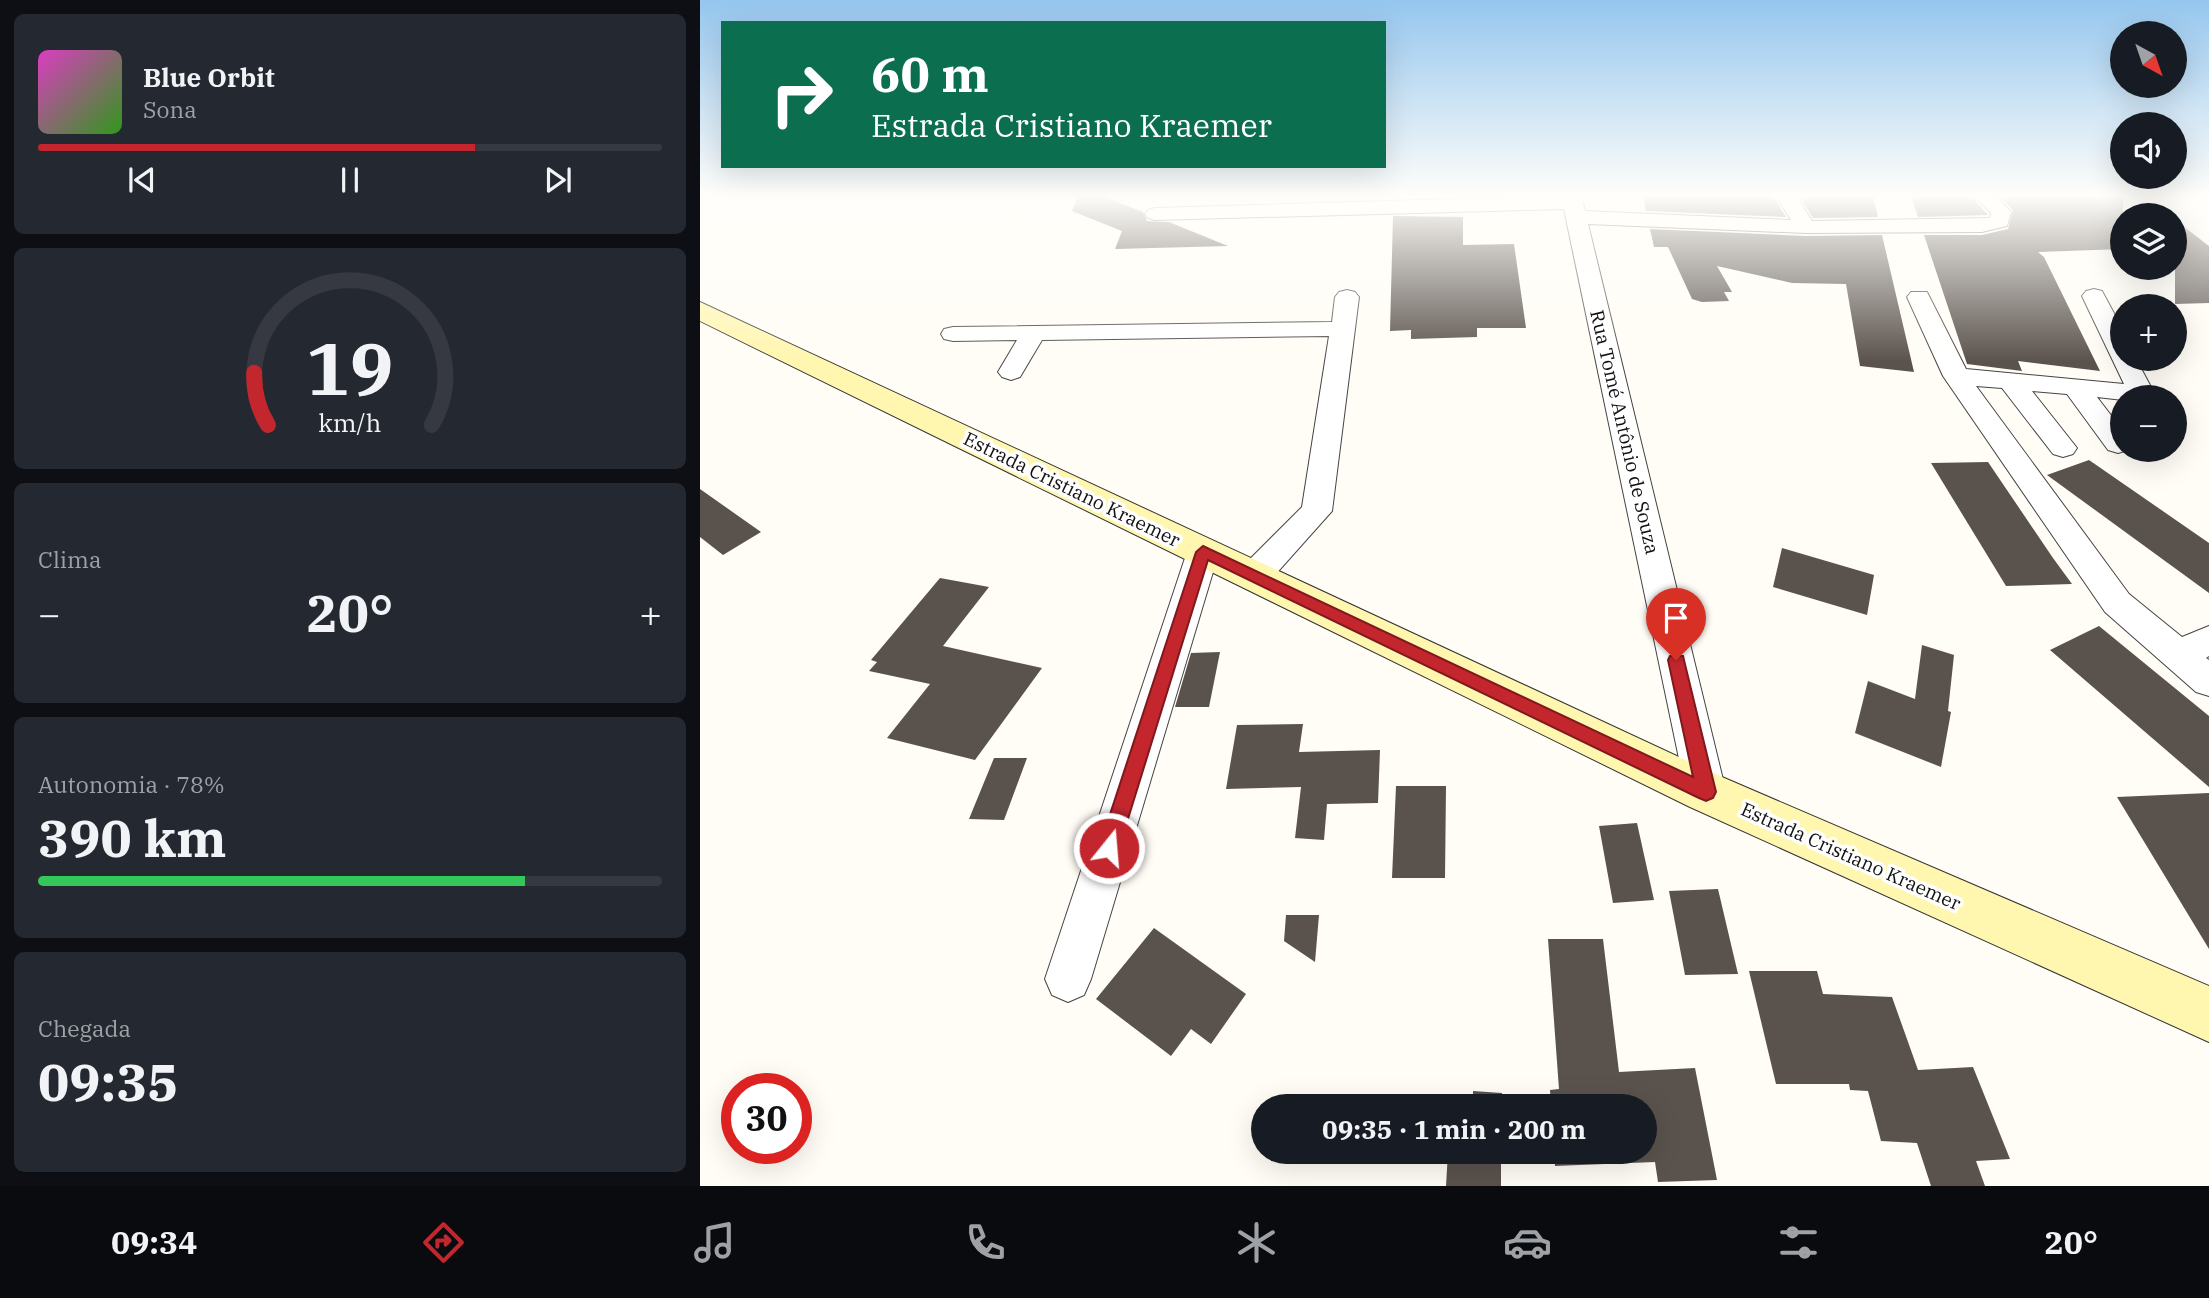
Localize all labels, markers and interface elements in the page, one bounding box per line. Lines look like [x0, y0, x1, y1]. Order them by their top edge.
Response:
north arrow [2110, 21, 2188, 98]
map controls [2110, 21, 2187, 462]
text: 60 m [871, 42, 989, 105]
icon: right [756, 49, 847, 140]
text: Blue Orbit [143, 60, 275, 94]
text: Sona [143, 94, 197, 124]
text: Estrada Cristiano Kraemer [871, 104, 1272, 146]
button: sound [2110, 112, 2187, 189]
icon: previous [123, 161, 161, 199]
icon: pause [331, 161, 369, 199]
icon: next [539, 161, 577, 199]
button: layers [2110, 203, 2187, 280]
button: + [2110, 294, 2187, 371]
street label: Rua Tomé Antônio de Souza [1585, 308, 1665, 556]
text: 19 [306, 320, 394, 415]
button: − [2110, 385, 2187, 462]
text: km/h [318, 405, 382, 438]
street label: Estrada Cristiano Kraemer [960, 426, 1185, 552]
text: Clima [38, 544, 102, 574]
text: 20° [307, 579, 393, 646]
pin [1646, 588, 1706, 660]
text: − [38, 589, 61, 638]
text: + [639, 589, 662, 638]
icon: arrive [1657, 599, 1695, 637]
text: Autonomia · 78% [38, 769, 225, 799]
street label: Estrada Cristiano Kraemer [1737, 797, 1965, 916]
text: 390 km [38, 804, 227, 871]
position arrow [1072, 811, 1146, 885]
text: Chegada [38, 1013, 131, 1043]
text: 09:35 [38, 1048, 179, 1115]
speed limit sign: 30 [721, 1073, 812, 1164]
text: 09:35 · 1 min · 200 m [1322, 1112, 1586, 1146]
icon: directions [419, 1218, 468, 1267]
icon: music [690, 1218, 739, 1267]
icon: phone [961, 1218, 1010, 1267]
icon: climate [1232, 1218, 1281, 1267]
icon: car [1503, 1218, 1552, 1267]
icon: filters [1774, 1218, 1823, 1267]
text: 09:34 [111, 1221, 197, 1263]
text: 20° [2045, 1221, 2098, 1263]

